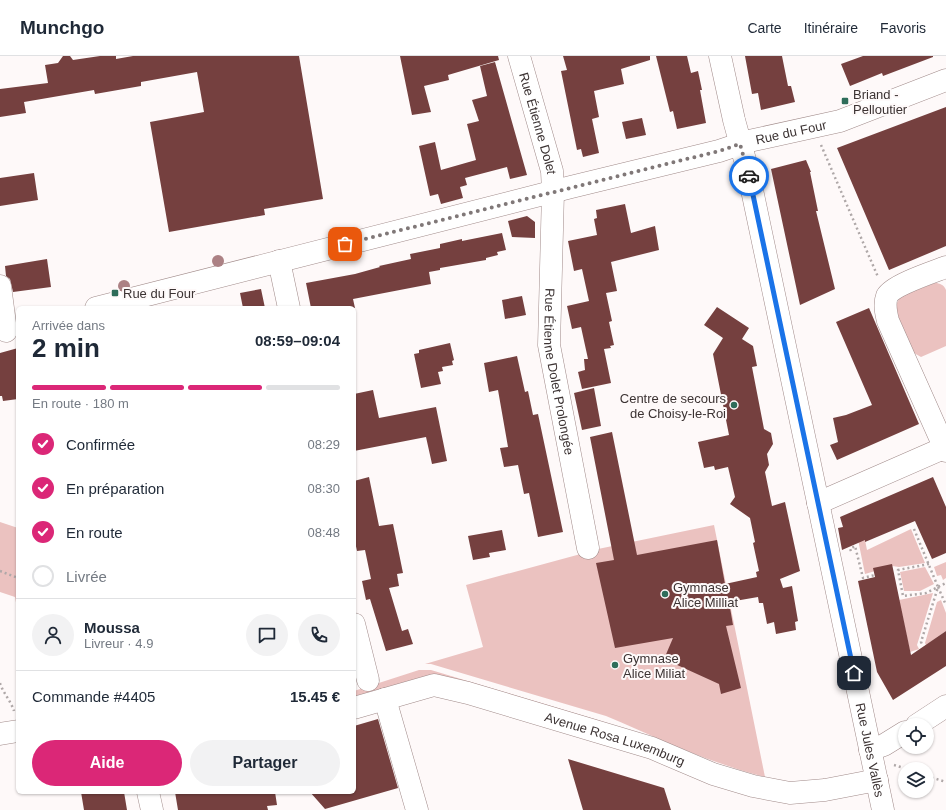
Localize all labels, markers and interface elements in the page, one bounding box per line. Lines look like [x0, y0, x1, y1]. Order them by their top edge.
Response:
text: Munchgo [20, 17, 104, 38]
text: Carte [747, 20, 782, 36]
text: Itinéraire [804, 20, 858, 36]
text: Favoris [880, 20, 926, 36]
street label: Rue Étienne Dolet [516, 71, 559, 175]
place label: Briand - Pelloutier [853, 87, 908, 117]
marker: Briand - Pelloutier [840, 96, 850, 106]
street label: Rue du Four [754, 117, 829, 147]
courier [729, 156, 769, 196]
icon: car [738, 165, 760, 187]
pin [328, 227, 362, 261]
icon: bag [334, 233, 356, 255]
place label: Rue du Four [123, 286, 196, 301]
marker: Rue du Four [110, 288, 120, 298]
street label: Rue Étienne Dolet Prolongée [541, 288, 577, 456]
text: Arrivée dans [32, 318, 105, 333]
text: 08:59–09:04 [255, 332, 340, 349]
text: 2 min [32, 333, 100, 363]
place label: Centre de secours de Choisy-le-Roi [620, 391, 726, 421]
text: En route · 180 m [32, 396, 129, 411]
marker: Centre de secours de Choisy-le-Roi [729, 400, 739, 410]
icon: check [32, 433, 54, 455]
text: Confirmée [66, 436, 135, 453]
text: 08:29 [307, 437, 340, 452]
icon: check [32, 477, 54, 499]
text: En préparation [66, 480, 164, 497]
text: 08:30 [307, 481, 340, 496]
icon: check [32, 521, 54, 543]
text: En route [66, 524, 123, 541]
text: 08:48 [307, 525, 340, 540]
text: Livrée [66, 568, 107, 585]
place label: Gymnase Alice Milliat [673, 580, 738, 610]
marker: Gymnase Alice Milliat [660, 589, 670, 599]
button: person [32, 614, 74, 656]
button: chat [246, 614, 288, 656]
button: phone [298, 614, 340, 656]
text: Moussa [84, 619, 140, 636]
text: Livreur · 4.9 [84, 636, 153, 651]
place label: Gymnase Alice Miliat [623, 651, 686, 681]
pin [837, 656, 871, 690]
marker: Gymnase Alice Miliat [610, 660, 620, 670]
icon: home [843, 662, 865, 684]
text: Commande #4405 [32, 688, 155, 705]
text: 15.45 € [290, 688, 340, 705]
street label: Rue Jules Vallès [853, 701, 887, 799]
street label: Avenue Rosa Luxemburg [543, 709, 687, 769]
map controls [898, 718, 934, 798]
button: locate [898, 718, 934, 754]
button: Aide [32, 740, 182, 786]
button: Partager [190, 740, 340, 786]
button: layers [898, 762, 934, 798]

